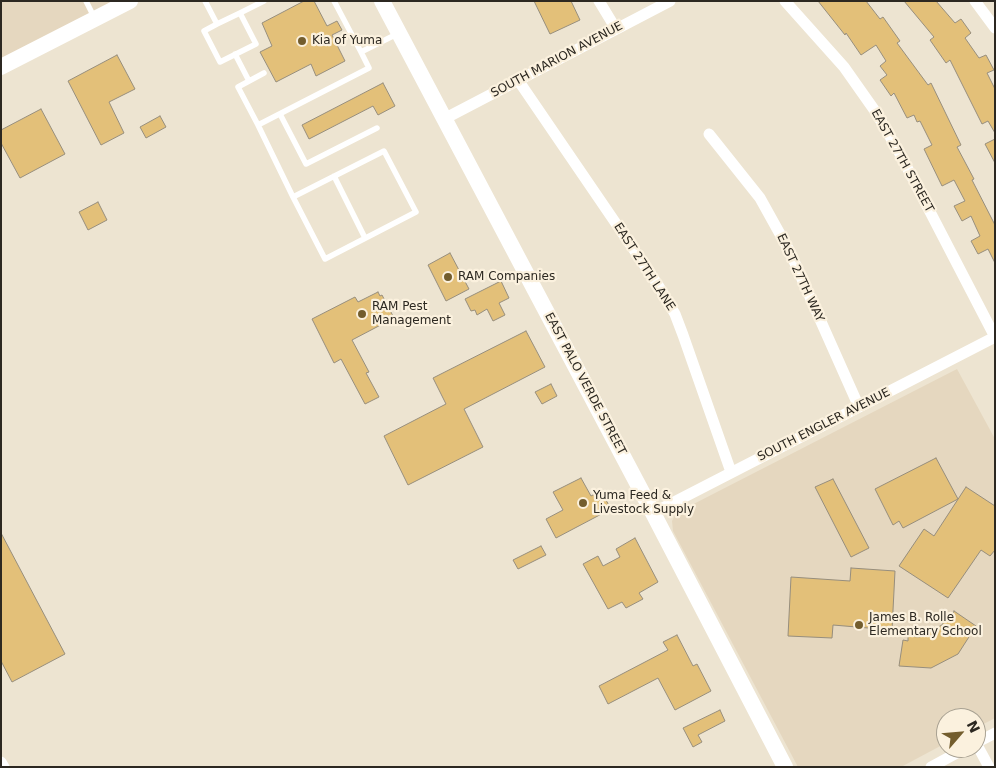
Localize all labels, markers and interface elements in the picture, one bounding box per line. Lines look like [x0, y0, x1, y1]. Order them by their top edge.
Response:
street label: SOUTH MARION AVENUE [489, 19, 625, 101]
place label: Kia of Yuma [312, 34, 382, 48]
marker: Kia of Yuma [296, 35, 308, 47]
street label: EAST 27TH STREET [868, 107, 936, 215]
street label: EAST 27TH LANE [610, 220, 678, 314]
street label: EAST 27TH WAY [773, 232, 827, 324]
place label: RAM Companies [458, 270, 555, 284]
marker: RAM Companies [442, 271, 454, 283]
place label: RAM Pest Management [372, 300, 451, 328]
marker: RAM Pest Management [356, 308, 368, 320]
street label: EAST PALO VERDE STREET [541, 310, 629, 458]
street label: SOUTH ENGLER AVENUE [755, 385, 893, 465]
place label: Yuma Feed & Livestock Supply [593, 489, 694, 517]
marker: Yuma Feed & Livestock Supply [577, 497, 589, 509]
place label: James B. Rolle Elementary School [869, 611, 982, 639]
marker: James B. Rolle Elementary School [853, 619, 865, 631]
north arrow [936, 708, 986, 758]
text: N [964, 718, 983, 735]

